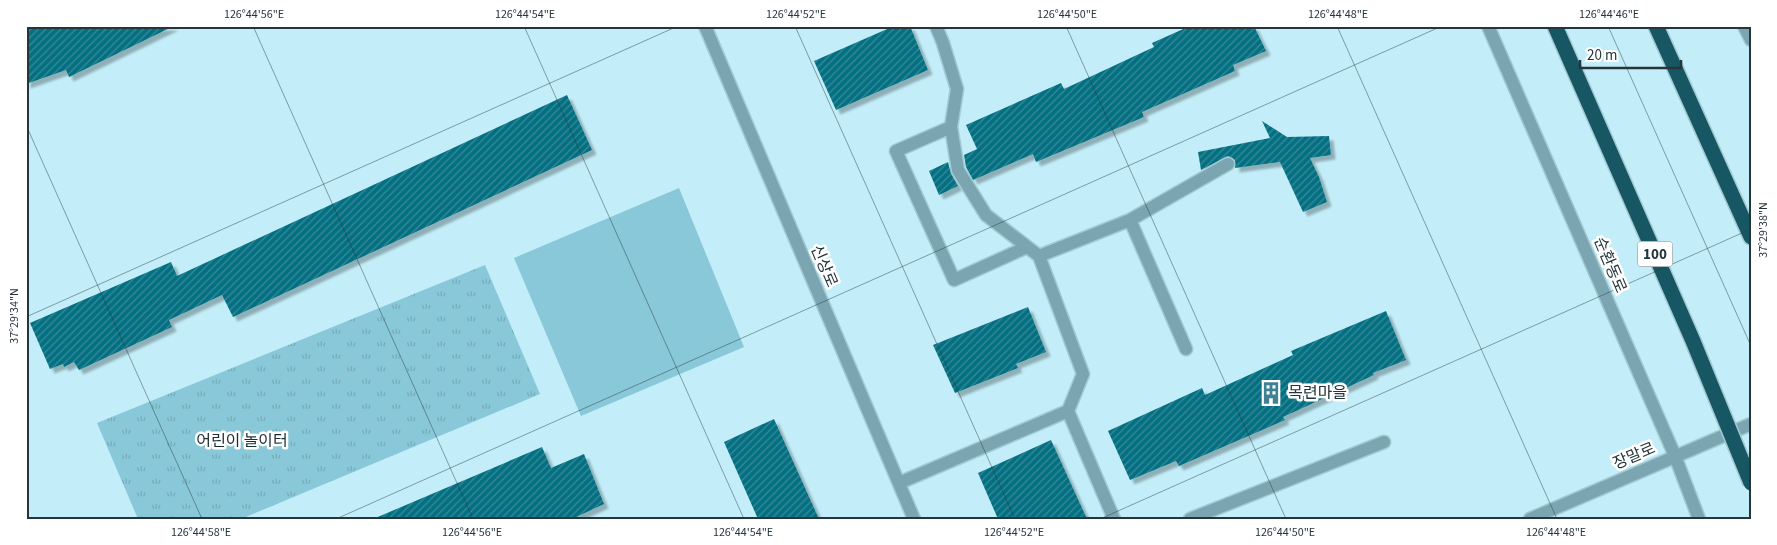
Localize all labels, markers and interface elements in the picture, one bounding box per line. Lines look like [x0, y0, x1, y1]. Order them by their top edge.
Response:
text: 126°44'56"E [224, 6, 284, 23]
text: 126°44'54"E [495, 6, 555, 23]
text: 126°44'52"E [766, 6, 826, 23]
text: 126°44'50"E [1037, 6, 1097, 23]
text: 126°44'48"E [1308, 6, 1368, 23]
text: 126°44'46"E [1579, 6, 1639, 23]
scale bar [1580, 38, 1681, 70]
text: 20 m [1587, 45, 1617, 66]
text: 37°29'38"N [1755, 202, 1772, 258]
street label: 순환동로 [1588, 234, 1632, 297]
street label: 신상로 [805, 241, 843, 291]
road number: 100 [1638, 242, 1672, 266]
text: 37°29'34"N [6, 288, 23, 344]
building icon: 목련마을 [1258, 380, 1284, 406]
place label: 목련마을 [1288, 382, 1347, 404]
park label: 어린이 놀이터 [196, 430, 288, 452]
street label: 장말로 [1609, 437, 1659, 475]
text: 126°44'58"E [171, 524, 231, 541]
text: 126°44'56"E [442, 524, 502, 541]
text: 126°44'54"E [713, 524, 773, 541]
text: 126°44'52"E [984, 524, 1044, 541]
text: 126°44'50"E [1255, 524, 1315, 541]
text: 126°44'48"E [1526, 524, 1586, 541]

